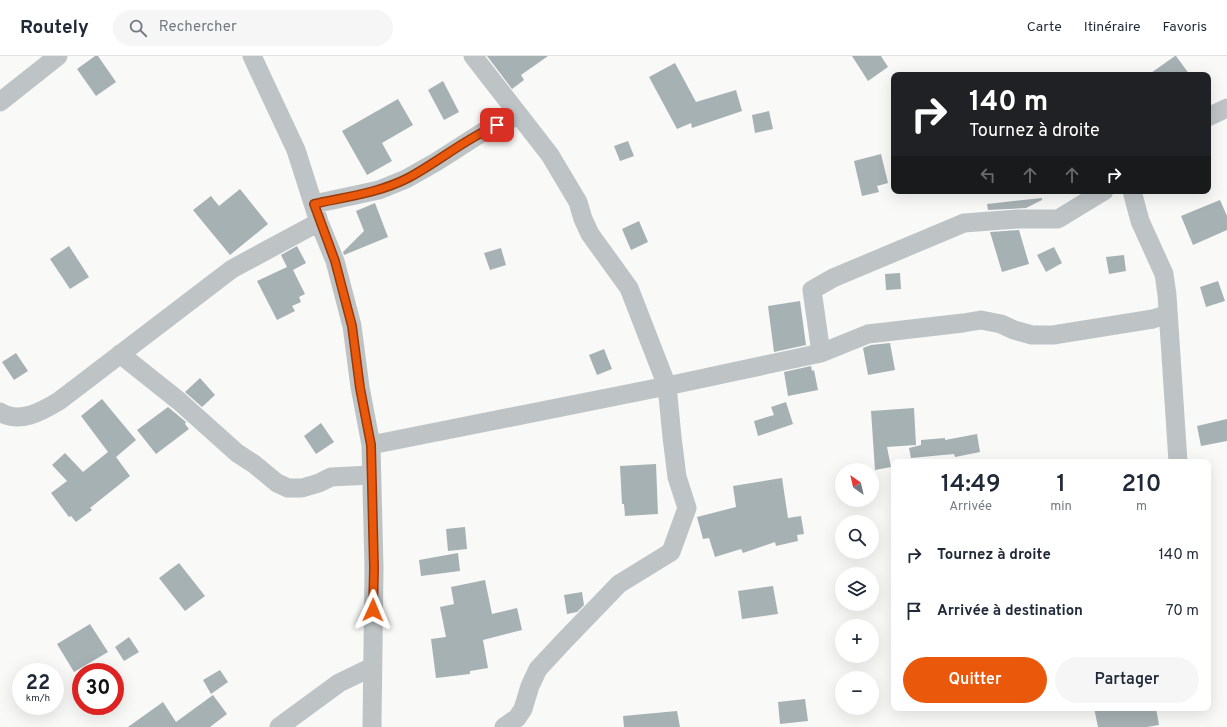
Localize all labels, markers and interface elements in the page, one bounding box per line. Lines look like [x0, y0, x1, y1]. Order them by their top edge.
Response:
search box [113, 10, 393, 46]
text: Routely [20, 16, 89, 40]
icon: search [127, 17, 149, 39]
text: Rechercher [159, 18, 237, 37]
text: Carte [1027, 19, 1062, 36]
text: Itinéraire [1084, 19, 1141, 36]
text: Favoris [1163, 19, 1207, 36]
text: 140 m [969, 85, 1048, 121]
icon: right [903, 88, 955, 140]
pin [480, 108, 514, 142]
icon: arrive [486, 114, 508, 136]
text: Tournez à droite [969, 120, 1100, 143]
icon: left [977, 164, 999, 186]
icon: ahead [1019, 164, 1041, 186]
icon: ahead [1061, 164, 1083, 186]
icon: right [1103, 164, 1125, 186]
north arrow [835, 463, 879, 507]
map controls [835, 463, 879, 715]
text: 14:49 [941, 470, 1001, 500]
text: 1 [1056, 470, 1066, 500]
text: 210 [1122, 470, 1161, 500]
text: Arrivée [949, 499, 992, 515]
text: min [1050, 499, 1072, 515]
text: m [1136, 499, 1147, 515]
button: search [835, 515, 879, 559]
icon: right [903, 544, 925, 566]
text: Tournez à droite [937, 546, 1051, 565]
text: 140 m [1159, 546, 1199, 565]
button: layers [835, 567, 879, 611]
position arrow [352, 589, 394, 631]
icon: arrive [903, 600, 925, 622]
text: Arrivée à destination [937, 602, 1083, 621]
text: 70 m [1166, 602, 1199, 621]
button: + [835, 619, 879, 663]
button: Quitter [903, 657, 1047, 703]
button: Partager [1055, 657, 1199, 703]
speed limit sign: 30 [72, 663, 124, 715]
text: 22 [26, 671, 50, 697]
button: − [835, 671, 879, 715]
text: km/h [26, 692, 50, 705]

